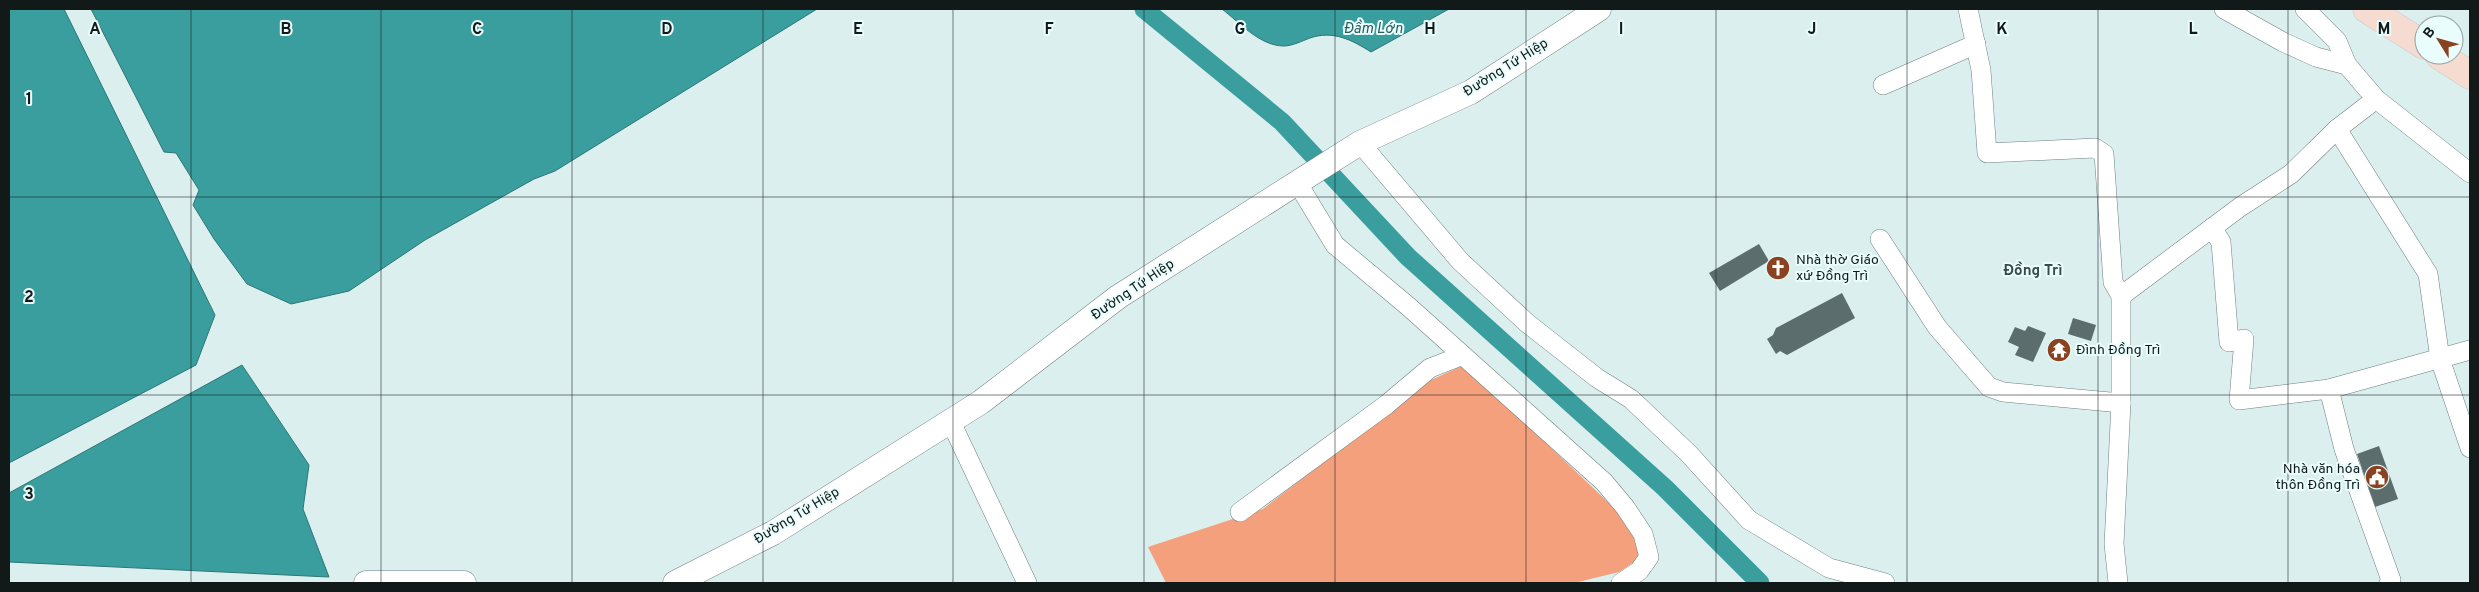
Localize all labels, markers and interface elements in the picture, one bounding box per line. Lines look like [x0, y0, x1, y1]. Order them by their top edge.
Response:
north arrow [2414, 15, 2464, 65]
water label: Đầm Lớn [1343, 19, 1403, 39]
text: A [89, 20, 101, 40]
text: B [280, 20, 292, 40]
text: C [472, 20, 482, 40]
text: D [661, 20, 673, 40]
text: E [853, 20, 863, 40]
text: F [1044, 20, 1054, 40]
text: G [1235, 20, 1245, 40]
text: H [1424, 20, 1436, 40]
text: I [1619, 20, 1623, 40]
text: J [1808, 20, 1816, 40]
text: K [1996, 20, 2008, 40]
text: L [2188, 20, 2198, 40]
text: M [2378, 20, 2390, 40]
text: B [2420, 24, 2440, 42]
street label: Đường Tứ Hiệp [1461, 35, 1552, 101]
text: 1 [26, 90, 32, 110]
place label: Nhà thờ Giáo xứ Đồng Trì [1796, 252, 1879, 285]
church icon: Nhà thờ Giáo xứ Đồng Trì [1765, 255, 1791, 281]
street label: Đường Tứ Hiệp [1088, 256, 1178, 324]
district label: Đồng Trì [2003, 261, 2063, 281]
text: 2 [24, 288, 34, 308]
temple icon: Đình Đồng Trì [2046, 337, 2072, 363]
place label: Đình Đồng Trì [2076, 342, 2160, 359]
place label: Nhà văn hóa thôn Đồng Trì [2275, 461, 2360, 494]
public building icon: Nhà văn hóa thôn Đồng Trì [2364, 464, 2390, 490]
street label: Đường Tứ Hiệp [751, 484, 843, 548]
text: 3 [24, 485, 34, 505]

